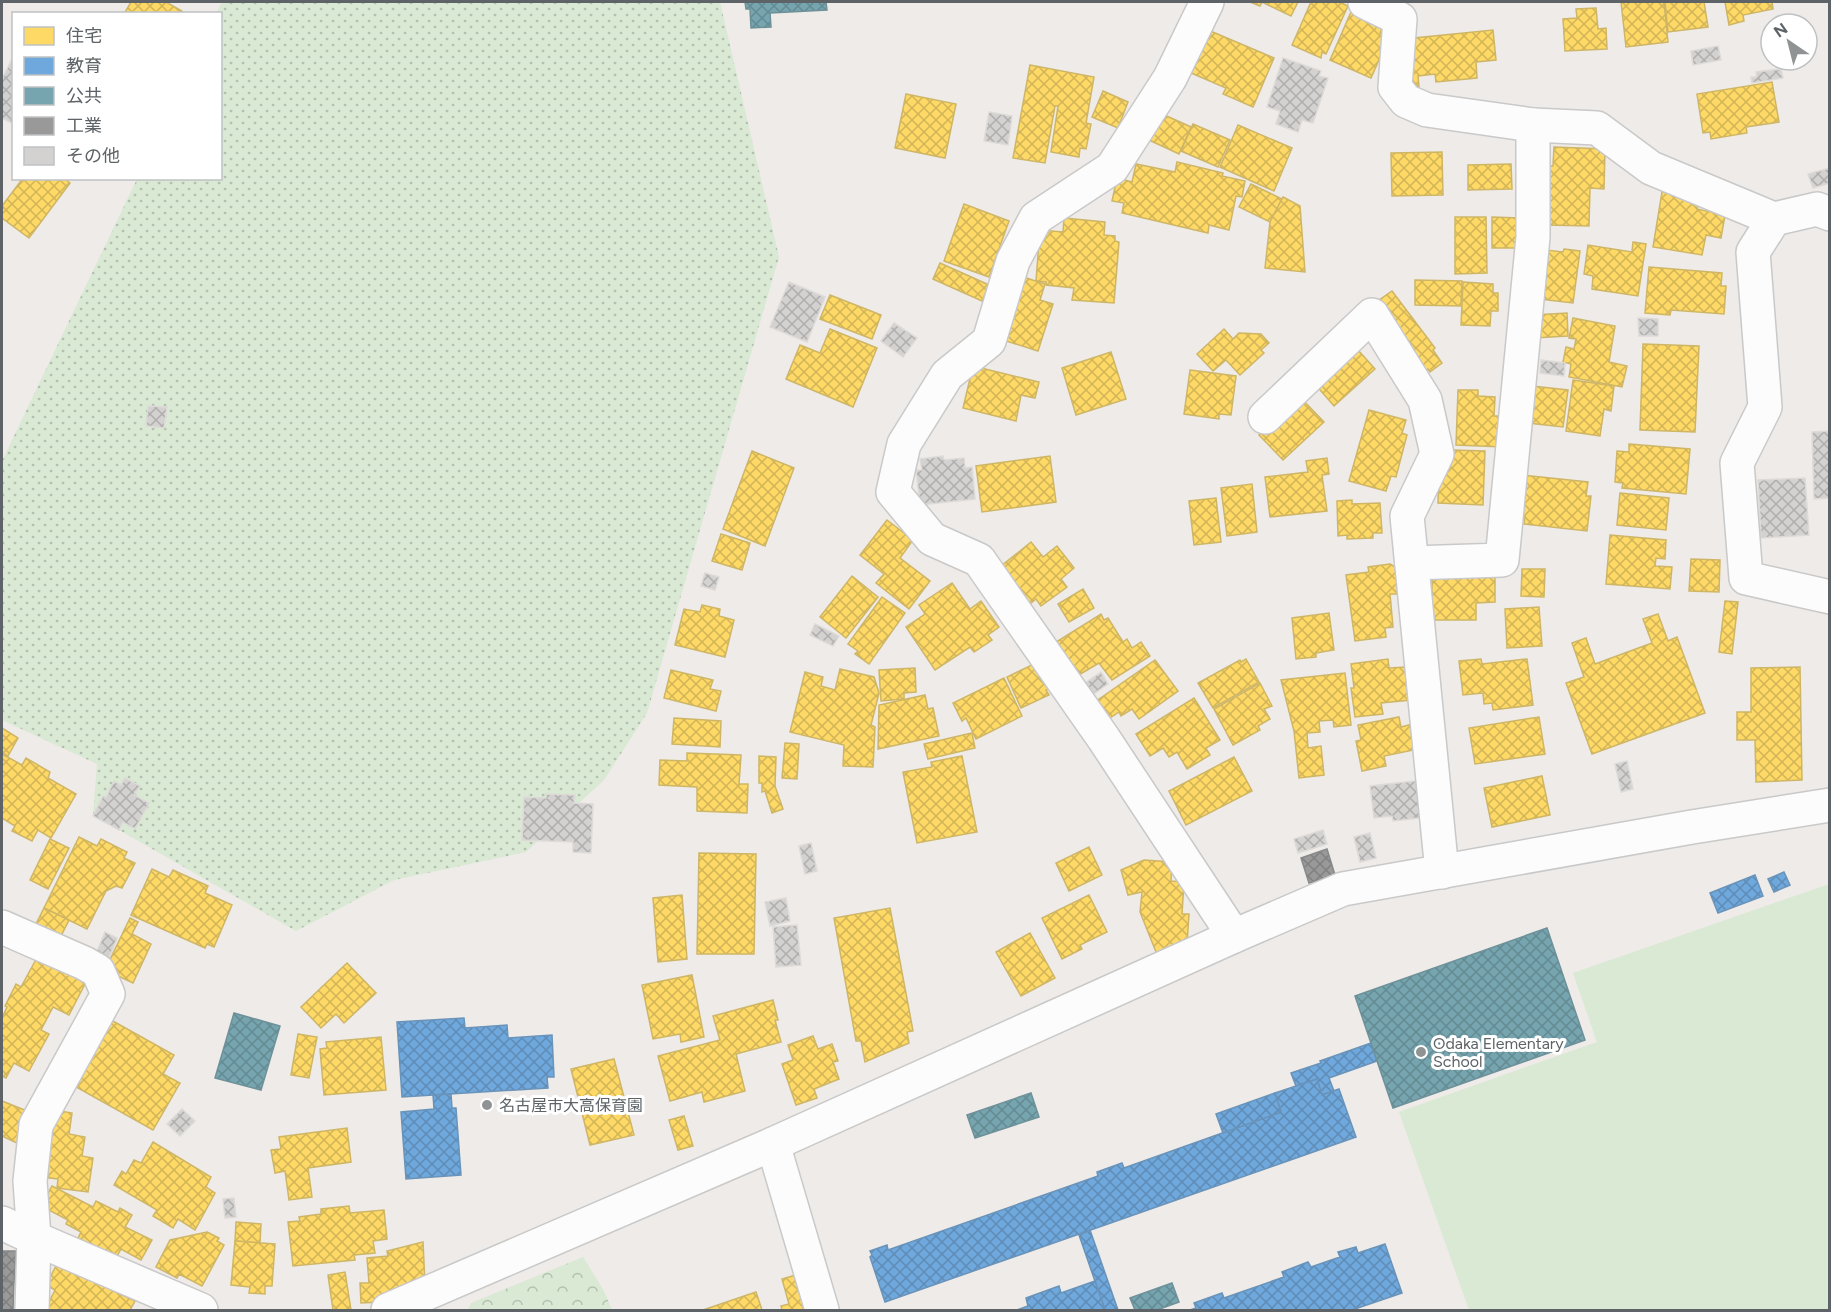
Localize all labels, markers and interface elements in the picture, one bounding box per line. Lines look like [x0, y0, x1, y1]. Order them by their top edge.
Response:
legend [12, 12, 222, 180]
north arrow [1759, 12, 1819, 72]
text: N [1770, 19, 1791, 41]
text: 住宅 [66, 25, 102, 47]
text: 教育 [66, 55, 102, 77]
text: 公共 [66, 85, 102, 107]
text: 工業 [66, 115, 102, 137]
text: その他 [66, 145, 120, 167]
place label: Odaka Elementary School [1433, 1034, 1564, 1071]
marker: Odaka Elementary School [1414, 1045, 1428, 1059]
place label: 名古屋市大高保育園 [499, 1096, 643, 1115]
marker: 名古屋市大高保育園 [480, 1098, 494, 1112]

